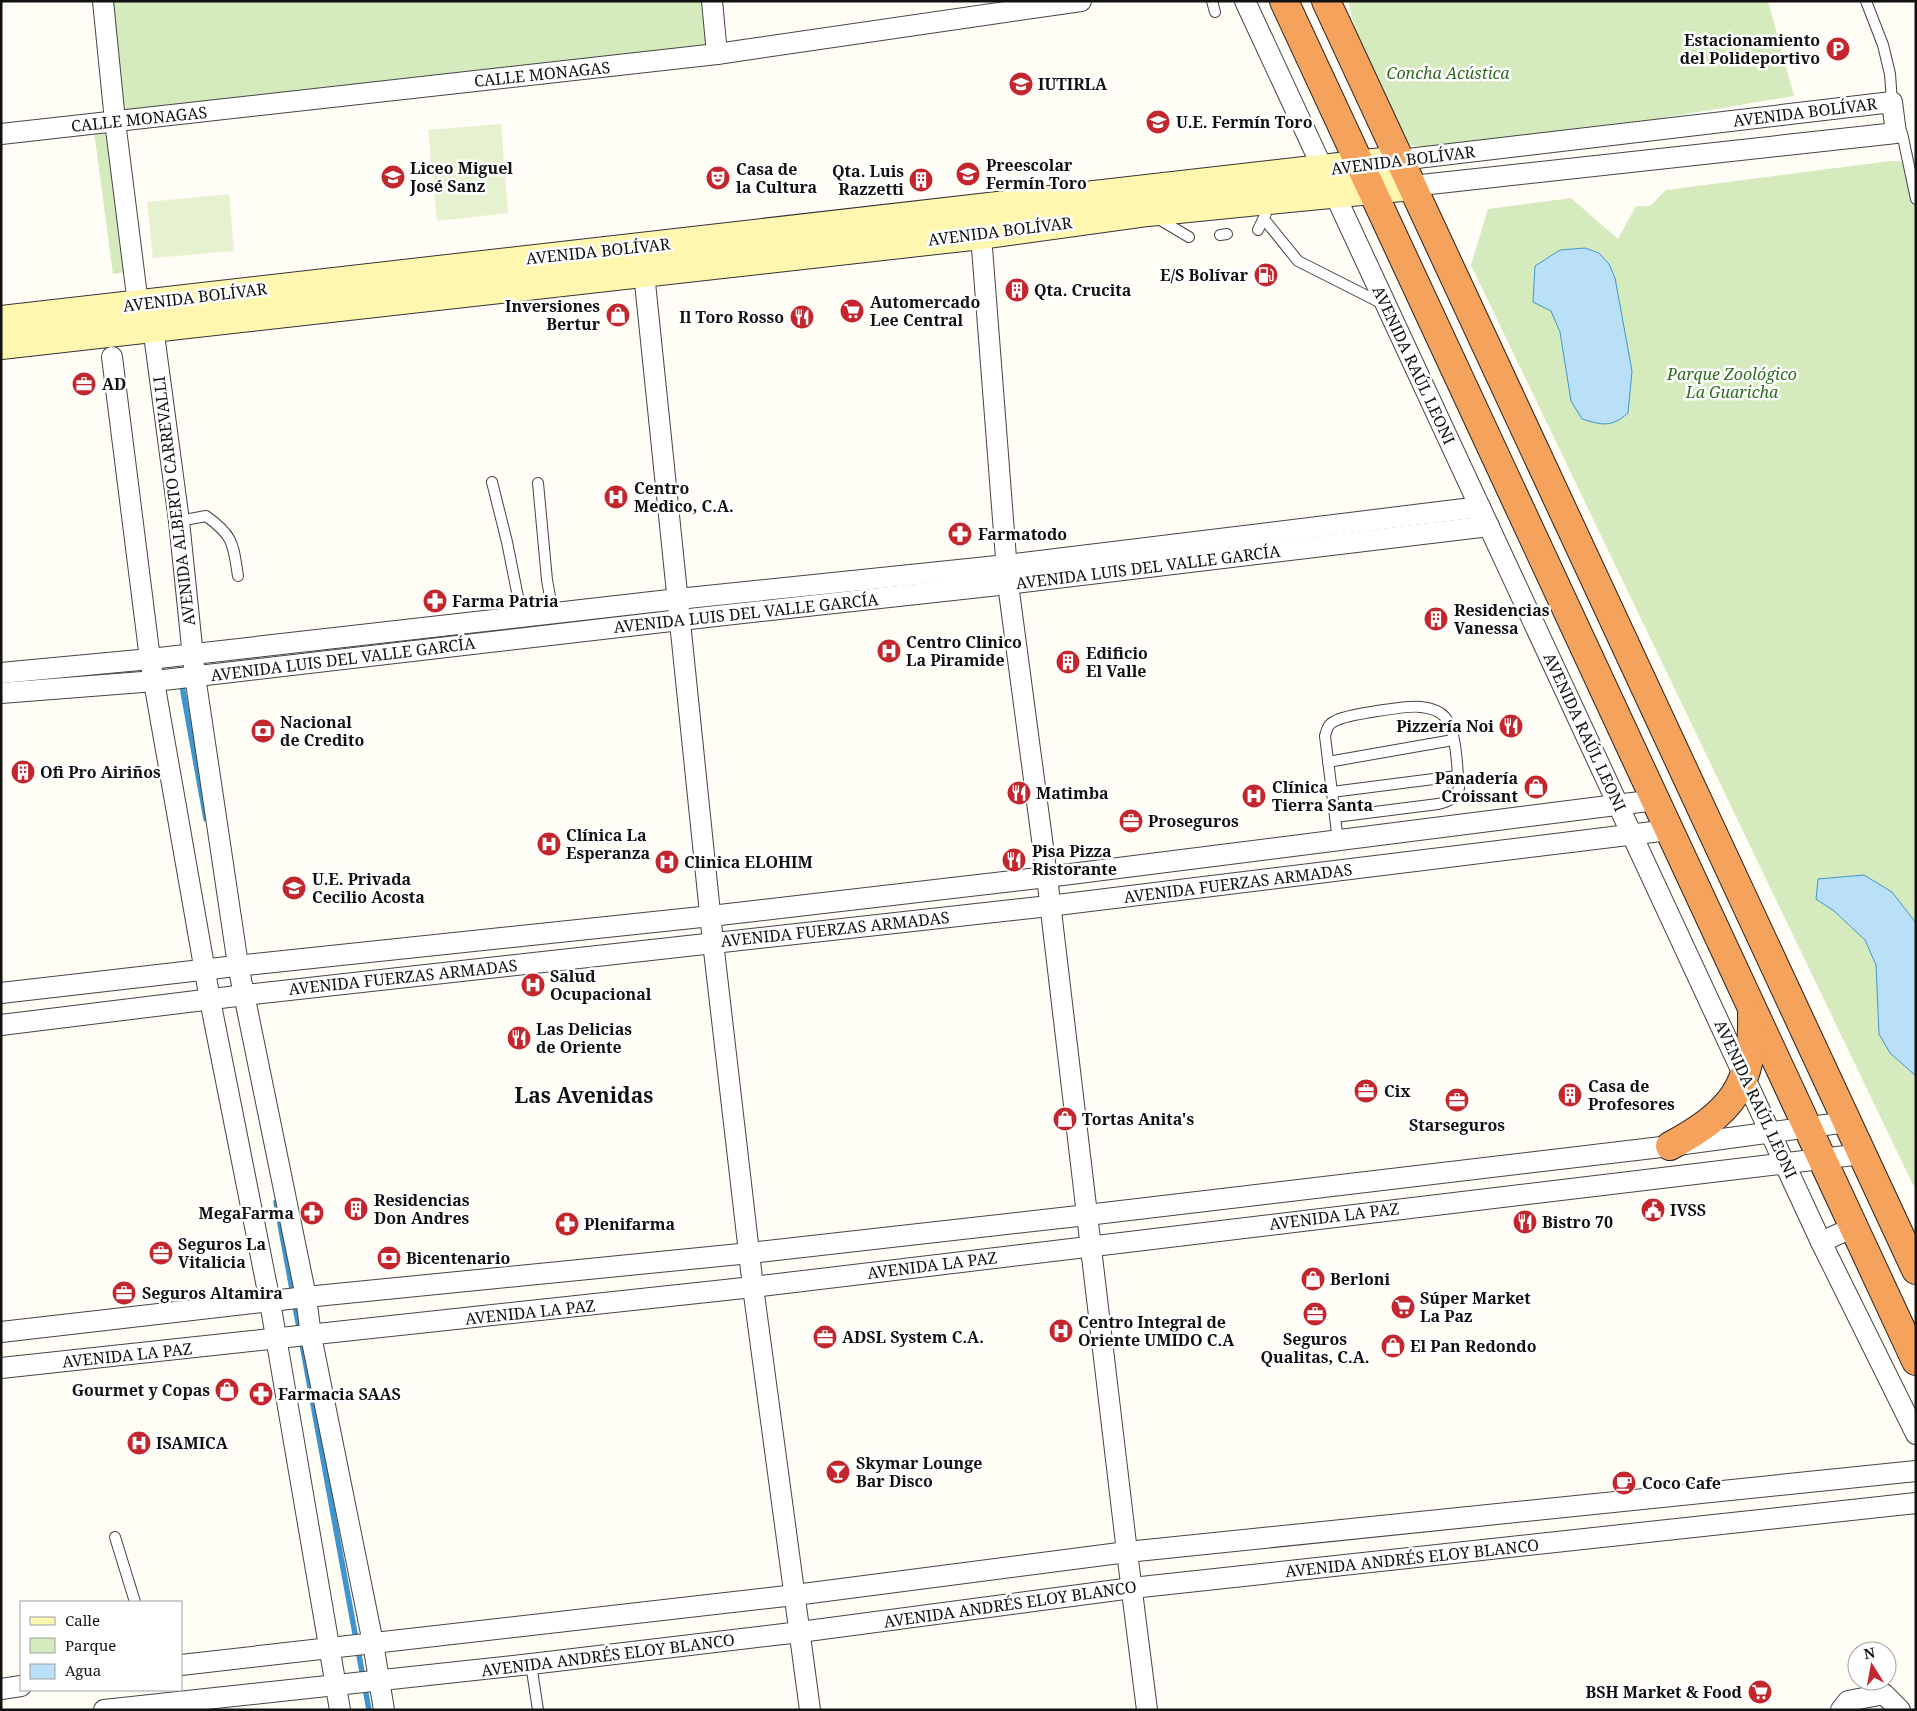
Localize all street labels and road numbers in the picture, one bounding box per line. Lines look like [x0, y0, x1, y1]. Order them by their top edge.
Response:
street label: CALLE MONAGAS [473, 56, 611, 92]
street label: AVENIDA BOLÍVAR [1732, 92, 1879, 132]
street label: CALLE MONAGAS [70, 101, 208, 137]
street label: AVENIDA BOLÍVAR [1330, 140, 1477, 180]
street label: AVENIDA BOLÍVAR [927, 211, 1074, 251]
street label: AVENIDA BOLÍVAR [525, 232, 672, 270]
street label: AVENIDA BOLÍVAR [122, 277, 269, 317]
street label: AVENIDA RAÚL LEONI [1368, 282, 1460, 448]
street label: AVENIDA ALBERTO CARREVALLI [148, 375, 200, 627]
street label: AVENIDA LUIS DEL VALLE GARCÍA [1015, 540, 1282, 594]
street label: AVENIDA LUIS DEL VALLE GARCÍA [612, 588, 880, 638]
street label: AVENIDA LUIS DEL VALLE GARCÍA [210, 632, 477, 686]
street label: AVENIDA RAÚL LEONI [1539, 649, 1631, 815]
street label: AVENIDA FUERZAS ARMADAS [1123, 858, 1353, 908]
street label: AVENIDA FUERZAS ARMADAS [720, 906, 950, 952]
street label: AVENIDA FUERZAS ARMADAS [288, 954, 518, 1000]
street label: AVENIDA RAÚL LEONI [1710, 1016, 1802, 1182]
street label: AVENIDA LA PAZ [1268, 1197, 1400, 1235]
street label: AVENIDA LA PAZ [866, 1246, 998, 1284]
street label: AVENIDA LA PAZ [464, 1294, 596, 1330]
street label: AVENIDA LA PAZ [61, 1337, 193, 1373]
street label: AVENIDA ANDRÉS ELOY BLANCO [1284, 1534, 1540, 1582]
street label: AVENIDA ANDRÉS ELOY BLANCO [882, 1575, 1138, 1633]
street label: AVENIDA ANDRÉS ELOY BLANCO [480, 1629, 736, 1681]

